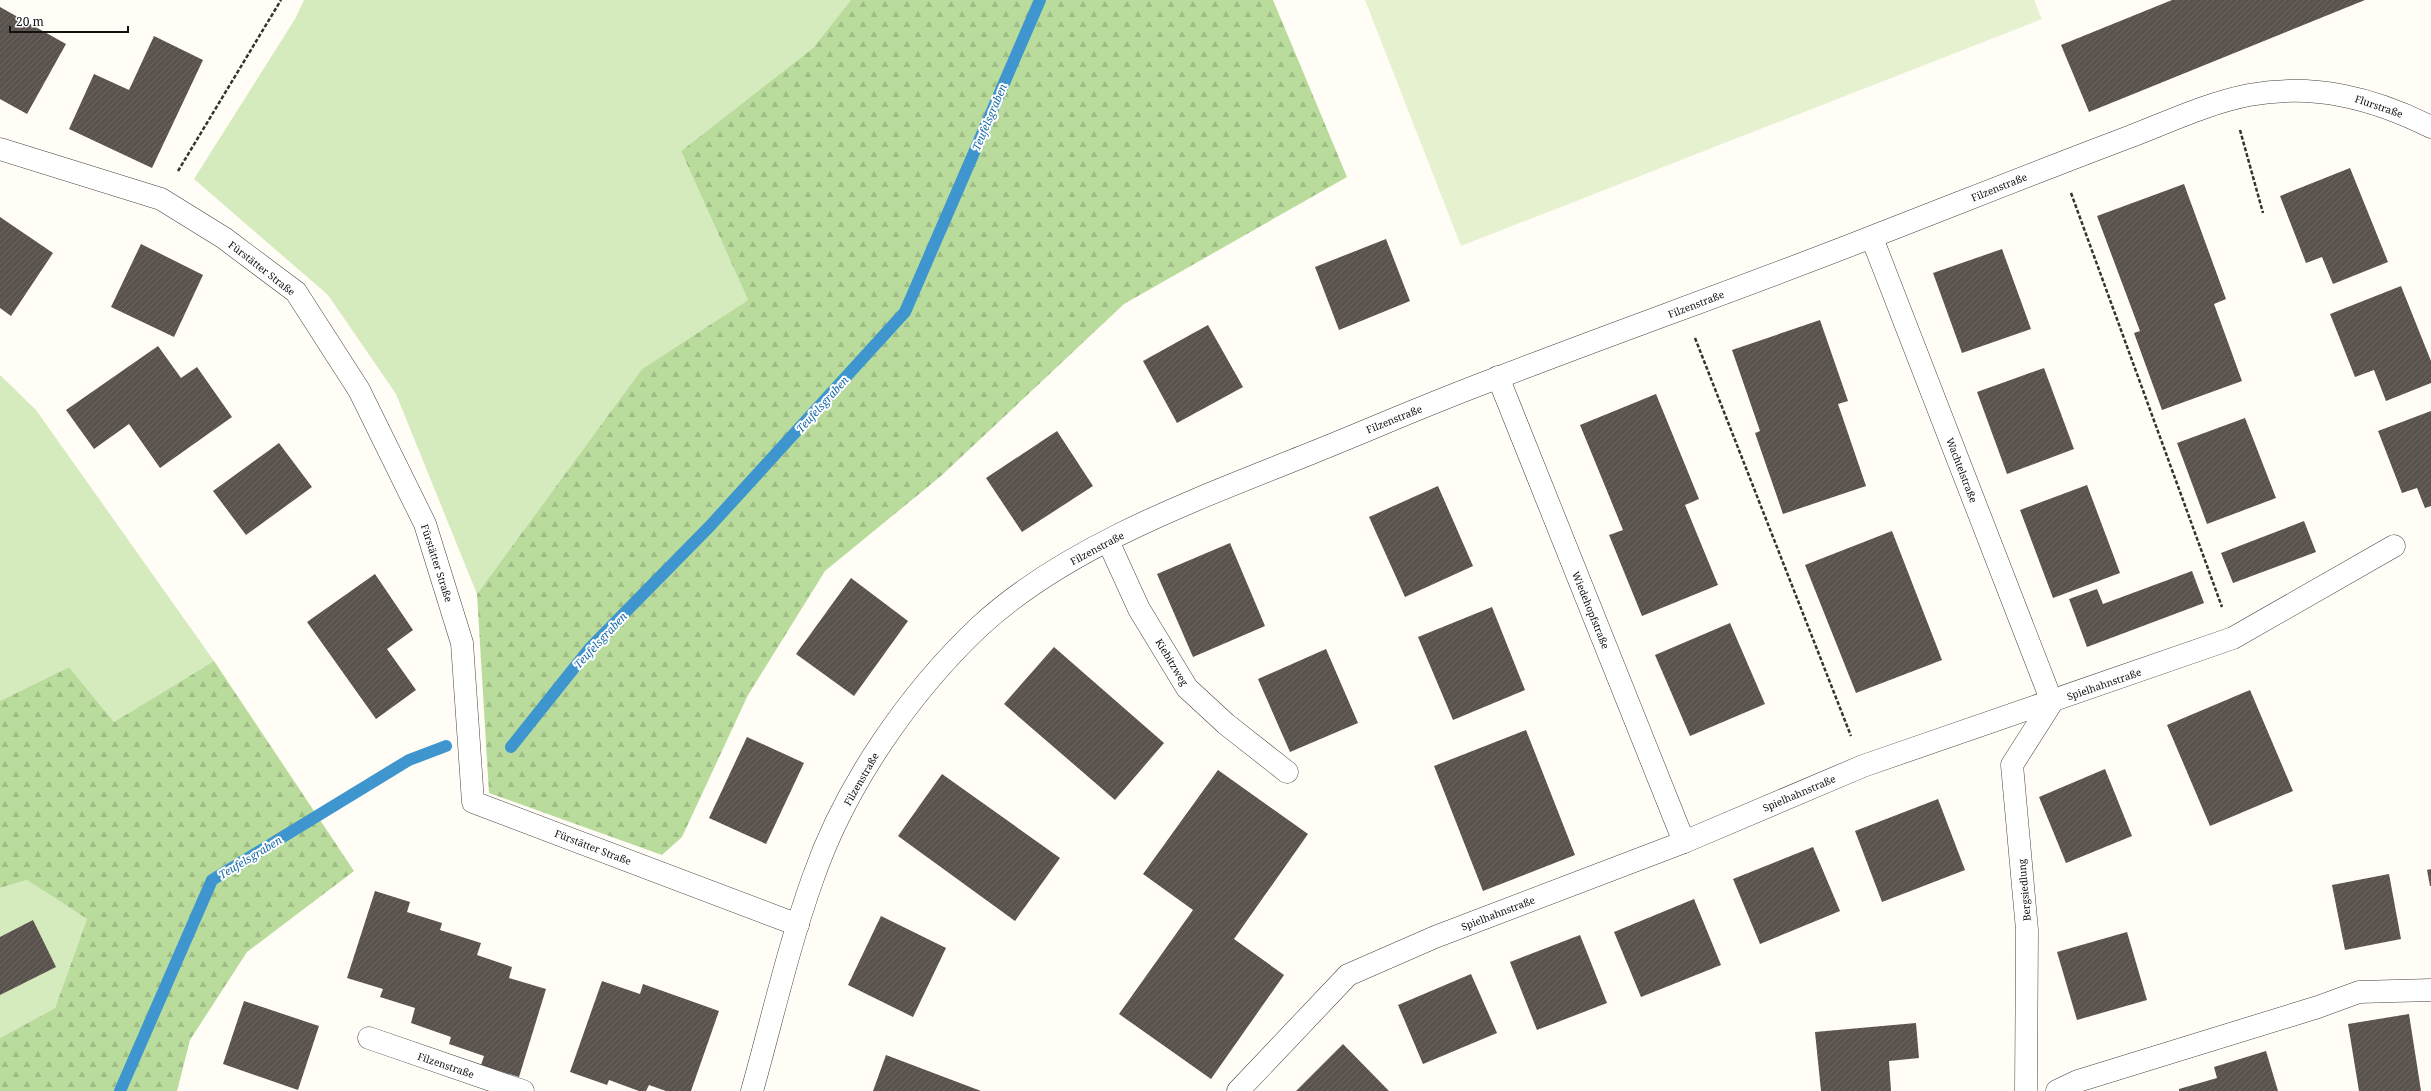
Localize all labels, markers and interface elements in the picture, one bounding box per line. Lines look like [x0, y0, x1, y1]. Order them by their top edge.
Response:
scale bar [10, 8, 128, 34]
text: 20 m [16, 13, 44, 30]
water label: Teufelsgraben [968, 81, 1010, 153]
street label: Flurstraße [2353, 91, 2405, 121]
street label: Filzenstraße [1969, 169, 2029, 205]
street label: Fürstätter Straße [226, 237, 298, 299]
street label: Filzenstraße [1666, 287, 1726, 321]
water label: Teufelsgraben [793, 372, 852, 436]
street label: Filzenstraße [1364, 401, 1424, 437]
street label: Wachtelstraße [1943, 435, 1981, 505]
street label: Fürstätter Straße [418, 522, 456, 604]
street label: Filzenstraße [1068, 528, 1126, 568]
street label: Wiedehopfstraße [1569, 569, 1613, 651]
water label: Teufelsgraben [570, 608, 630, 671]
street label: Kiebitzweg [1152, 636, 1192, 689]
street label: Spielhahnstraße [2065, 665, 2143, 703]
street label: Filzenstraße [840, 750, 882, 808]
street label: Spielhahnstraße [1760, 771, 1838, 815]
street label: Fürstätter Straße [553, 826, 633, 868]
water label: Teufelsgraben [216, 832, 285, 882]
street label: Bergsiedlung [2014, 858, 2034, 922]
street label: Spielhahnstraße [1459, 892, 1537, 934]
street label: Filzenstraße [416, 1049, 476, 1081]

